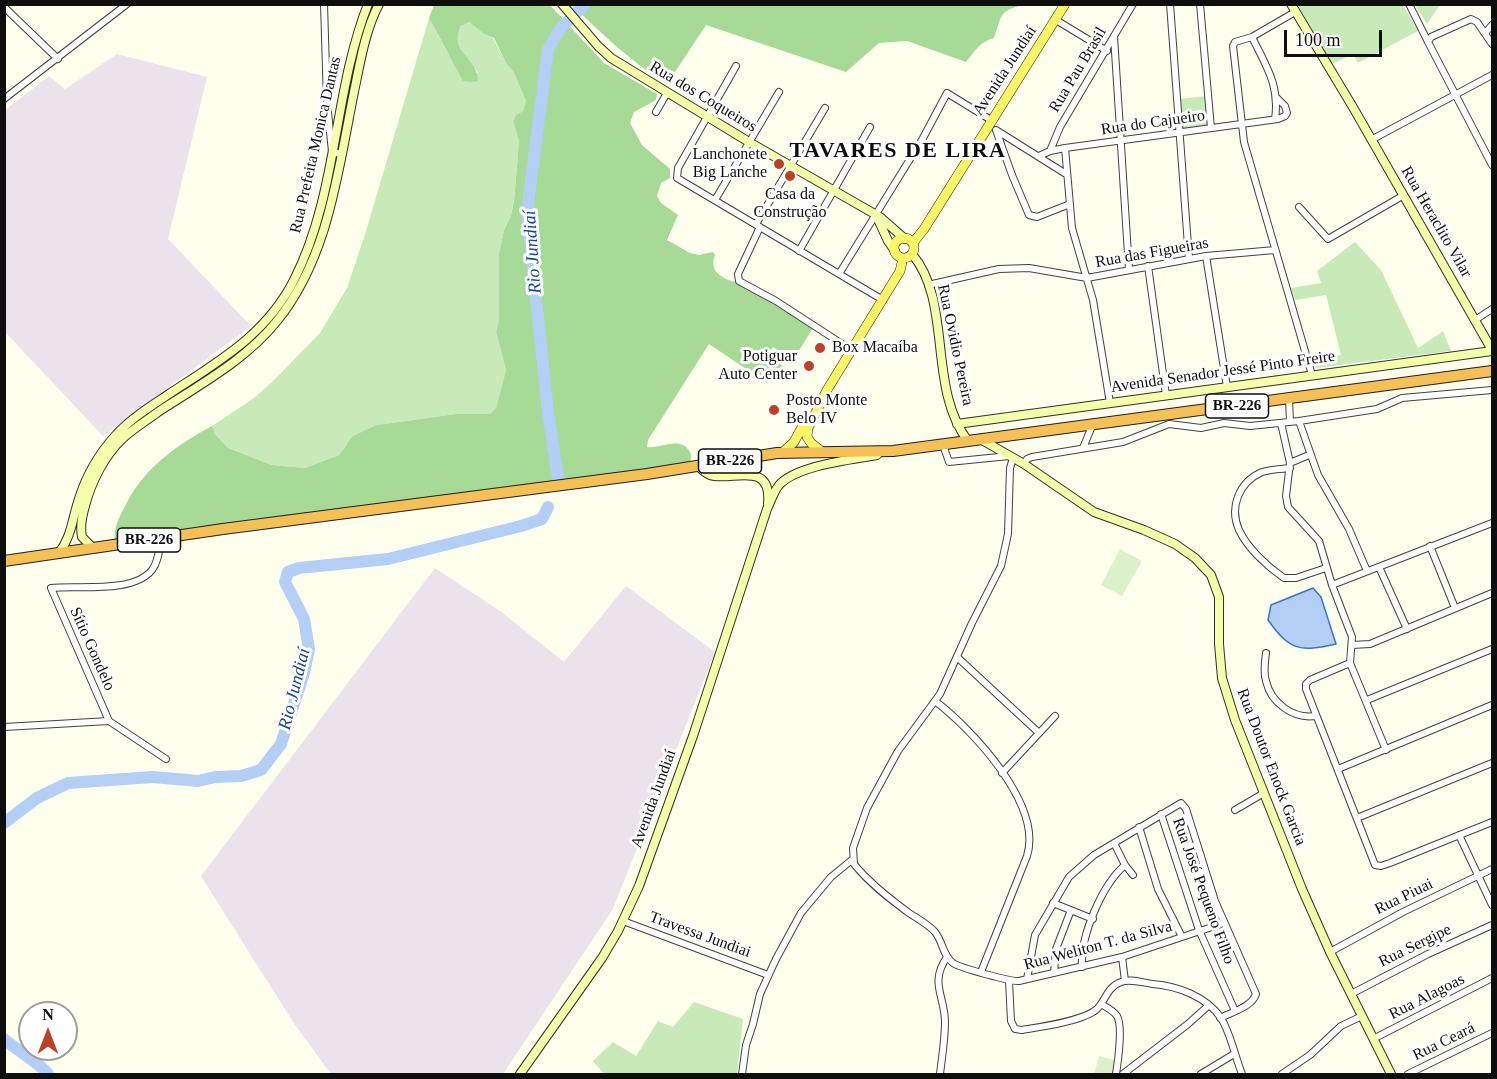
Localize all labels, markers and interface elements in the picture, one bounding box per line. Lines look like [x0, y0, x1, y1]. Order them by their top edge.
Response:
scale bar [1287, 18, 1384, 56]
street label: Avenida Jundiaí [969, 22, 1041, 120]
street label: Rua Pau Brasil [1045, 24, 1111, 116]
text: 100 m [1295, 30, 1341, 50]
street label: Rua Prefeita Monica Dantas [286, 55, 346, 235]
street label: Rua dos Coqueiros [646, 57, 760, 137]
street label: Rua do Cajueiro [1100, 106, 1206, 140]
district label: TAVARES DE LIRA [790, 138, 1006, 164]
place label: Lanchonete Big Lanche [692, 145, 767, 183]
marker: Lanchonete Big Lanche [772, 157, 786, 171]
street label: Rua Heraclito Vilar [1396, 163, 1476, 281]
marker: Casa da Construção [783, 169, 797, 183]
place label: Casa da Construção [754, 185, 826, 223]
water label: Rio Jundiaí [519, 210, 547, 294]
street label: Rua das Figueiras [1094, 234, 1210, 272]
street label: Rua Ovidio Pereira [933, 283, 977, 407]
place label: Box Macaíba [832, 338, 918, 358]
marker: Box Macaíba [813, 341, 827, 355]
place label: Potiguar Auto Center [718, 347, 797, 385]
street label: Avenida Senador Jessé Pinto Freire [1110, 347, 1336, 397]
marker: Potiguar Auto Center [802, 359, 816, 373]
place label: Posto Monte Belo IV [786, 391, 867, 429]
road number: BR-226 [1206, 394, 1268, 418]
marker: Posto Monte Belo IV [767, 403, 781, 417]
road number: BR-226 [698, 449, 762, 473]
road number: BR-226 [118, 528, 180, 552]
street label: Sítio Gondelo [65, 604, 119, 694]
water label: Rio Jundiaí [274, 646, 316, 732]
street label: Rua Doutor Enock Garcia [1232, 686, 1310, 848]
street label: Avenida Jundiaí [627, 747, 681, 851]
street label: Rua José Pequeno Filho [1168, 815, 1238, 967]
street label: Rua Piuai [1372, 875, 1436, 919]
street label: Travessa Jundiai [647, 908, 753, 962]
street label: Rua Weliton T. da Silva [1022, 917, 1174, 975]
street label: Rua Sergipe [1376, 920, 1454, 972]
street label: Rua Alagoas [1386, 970, 1468, 1024]
north arrow [18, 1001, 78, 1061]
text: N [42, 1006, 54, 1023]
street label: Rua Ceará [1410, 1019, 1478, 1065]

